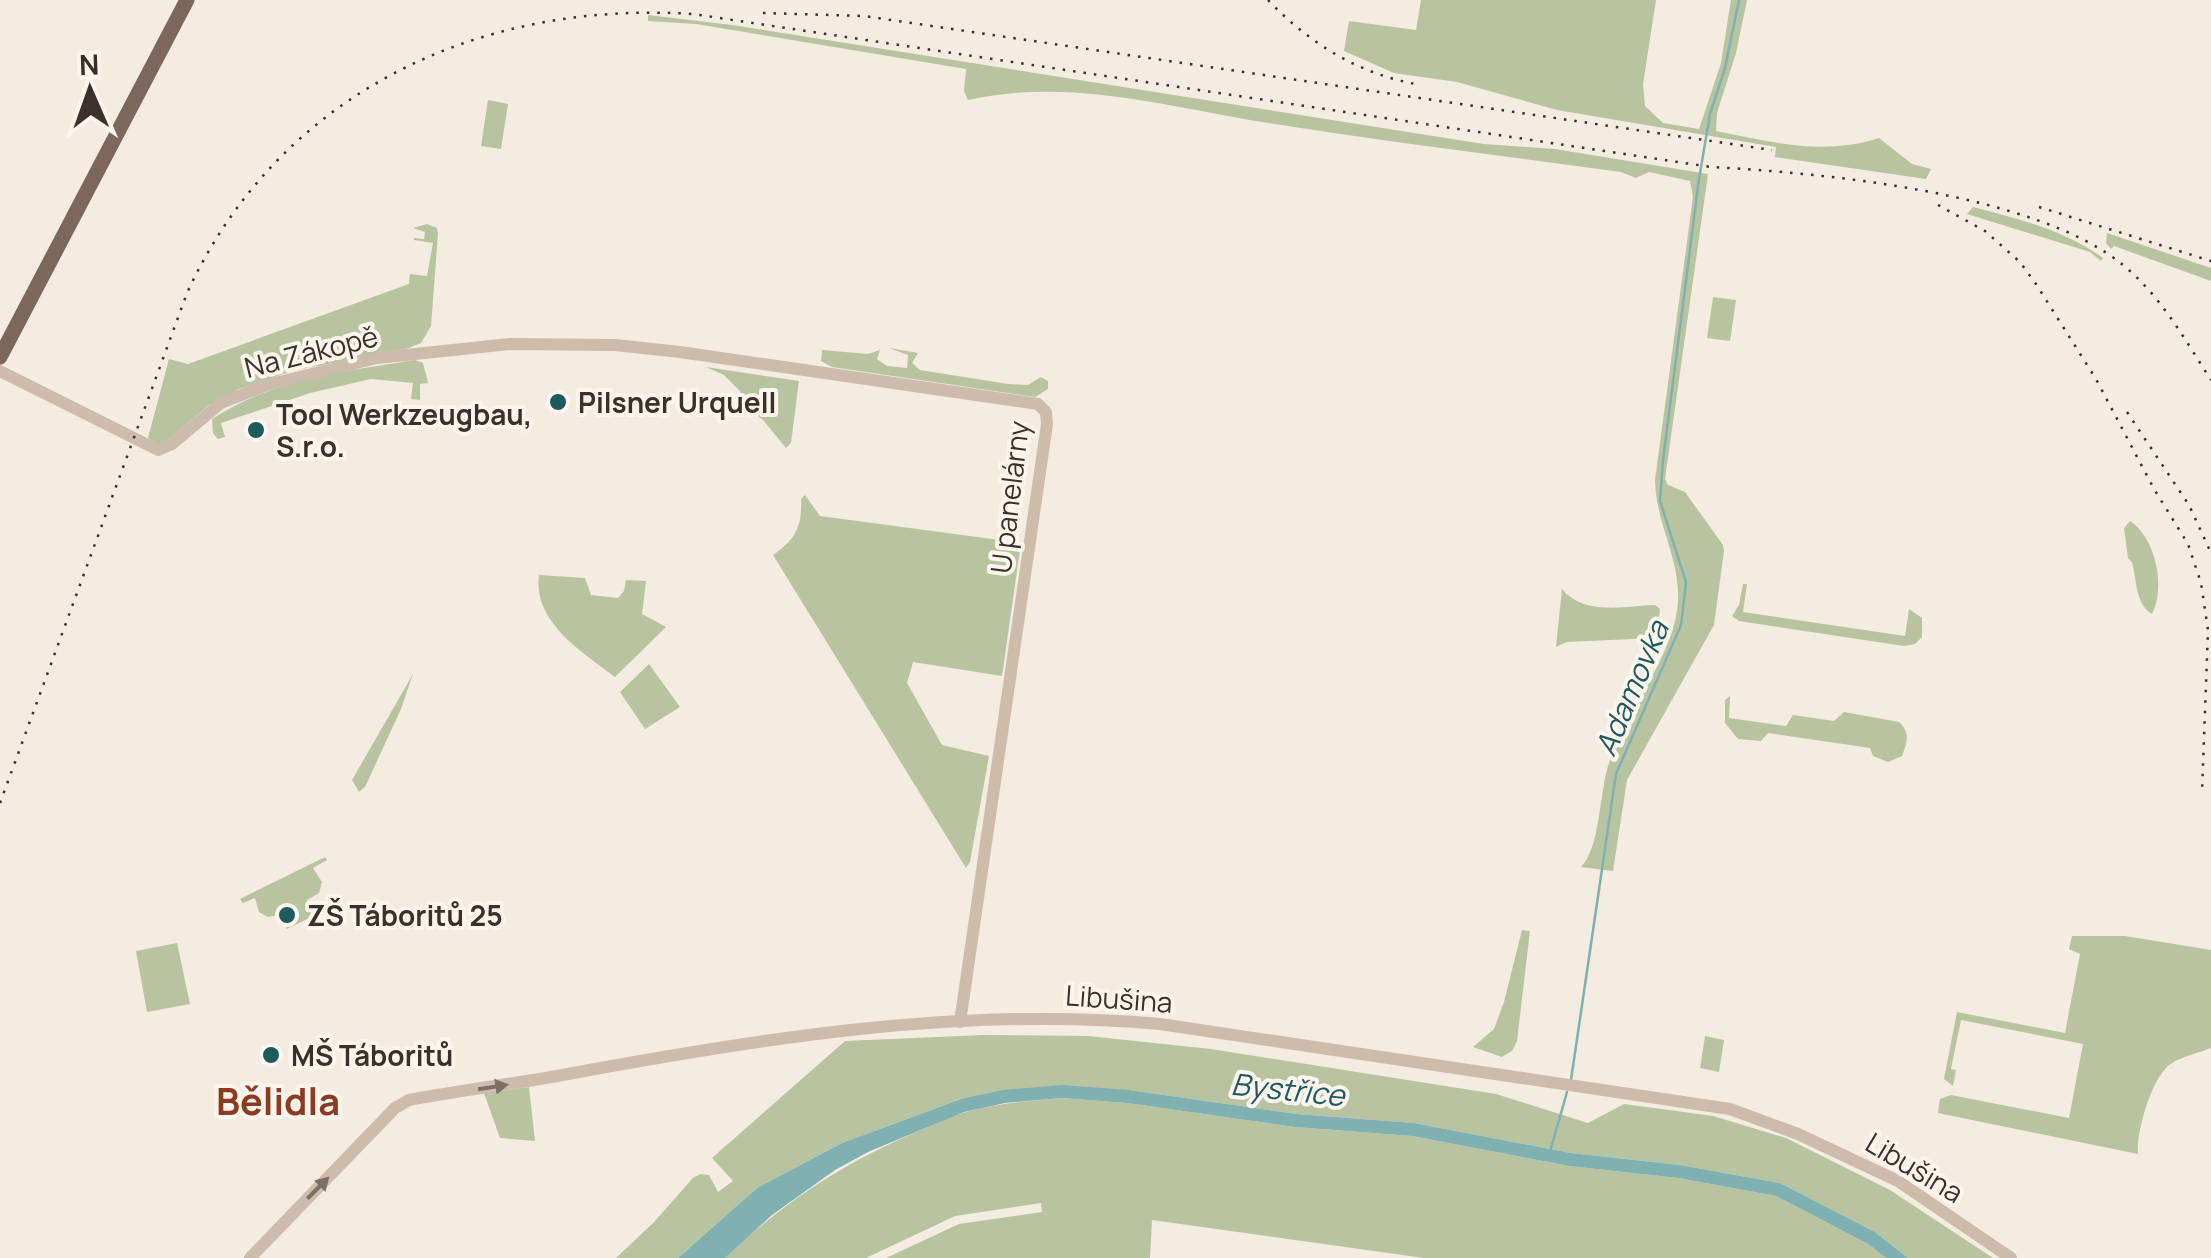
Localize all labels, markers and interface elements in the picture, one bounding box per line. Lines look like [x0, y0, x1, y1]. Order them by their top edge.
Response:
north arrow [40, 40, 140, 140]
text: N [78, 45, 100, 83]
street label: Na Zákopě [240, 316, 382, 386]
place label: Pilsner Urquell [578, 383, 776, 421]
marker: Pilsner Urquell [547, 391, 569, 413]
place label: Tool Werkzeugbau, S.r.o. [276, 395, 532, 465]
street label: U panelárny [981, 418, 1037, 575]
marker: Tool Werkzeugbau, S.r.o. [245, 419, 267, 441]
water label: Adamovka [1584, 613, 1678, 762]
place label: ZŠ Táboritů 25 [307, 896, 503, 934]
marker: ZŠ Táboritů 25 [276, 904, 298, 926]
street label: Libušina [1064, 975, 1174, 1021]
place label: MŠ Táboritů [291, 1036, 453, 1074]
marker: MŠ Táboritů [260, 1044, 282, 1066]
water label: Bystřice [1229, 1063, 1348, 1115]
district label: Bělidla [216, 1074, 340, 1126]
one-way arrow [478, 1078, 510, 1094]
street label: Libušina [1859, 1123, 1971, 1211]
one-way arrow [306, 1177, 329, 1201]

